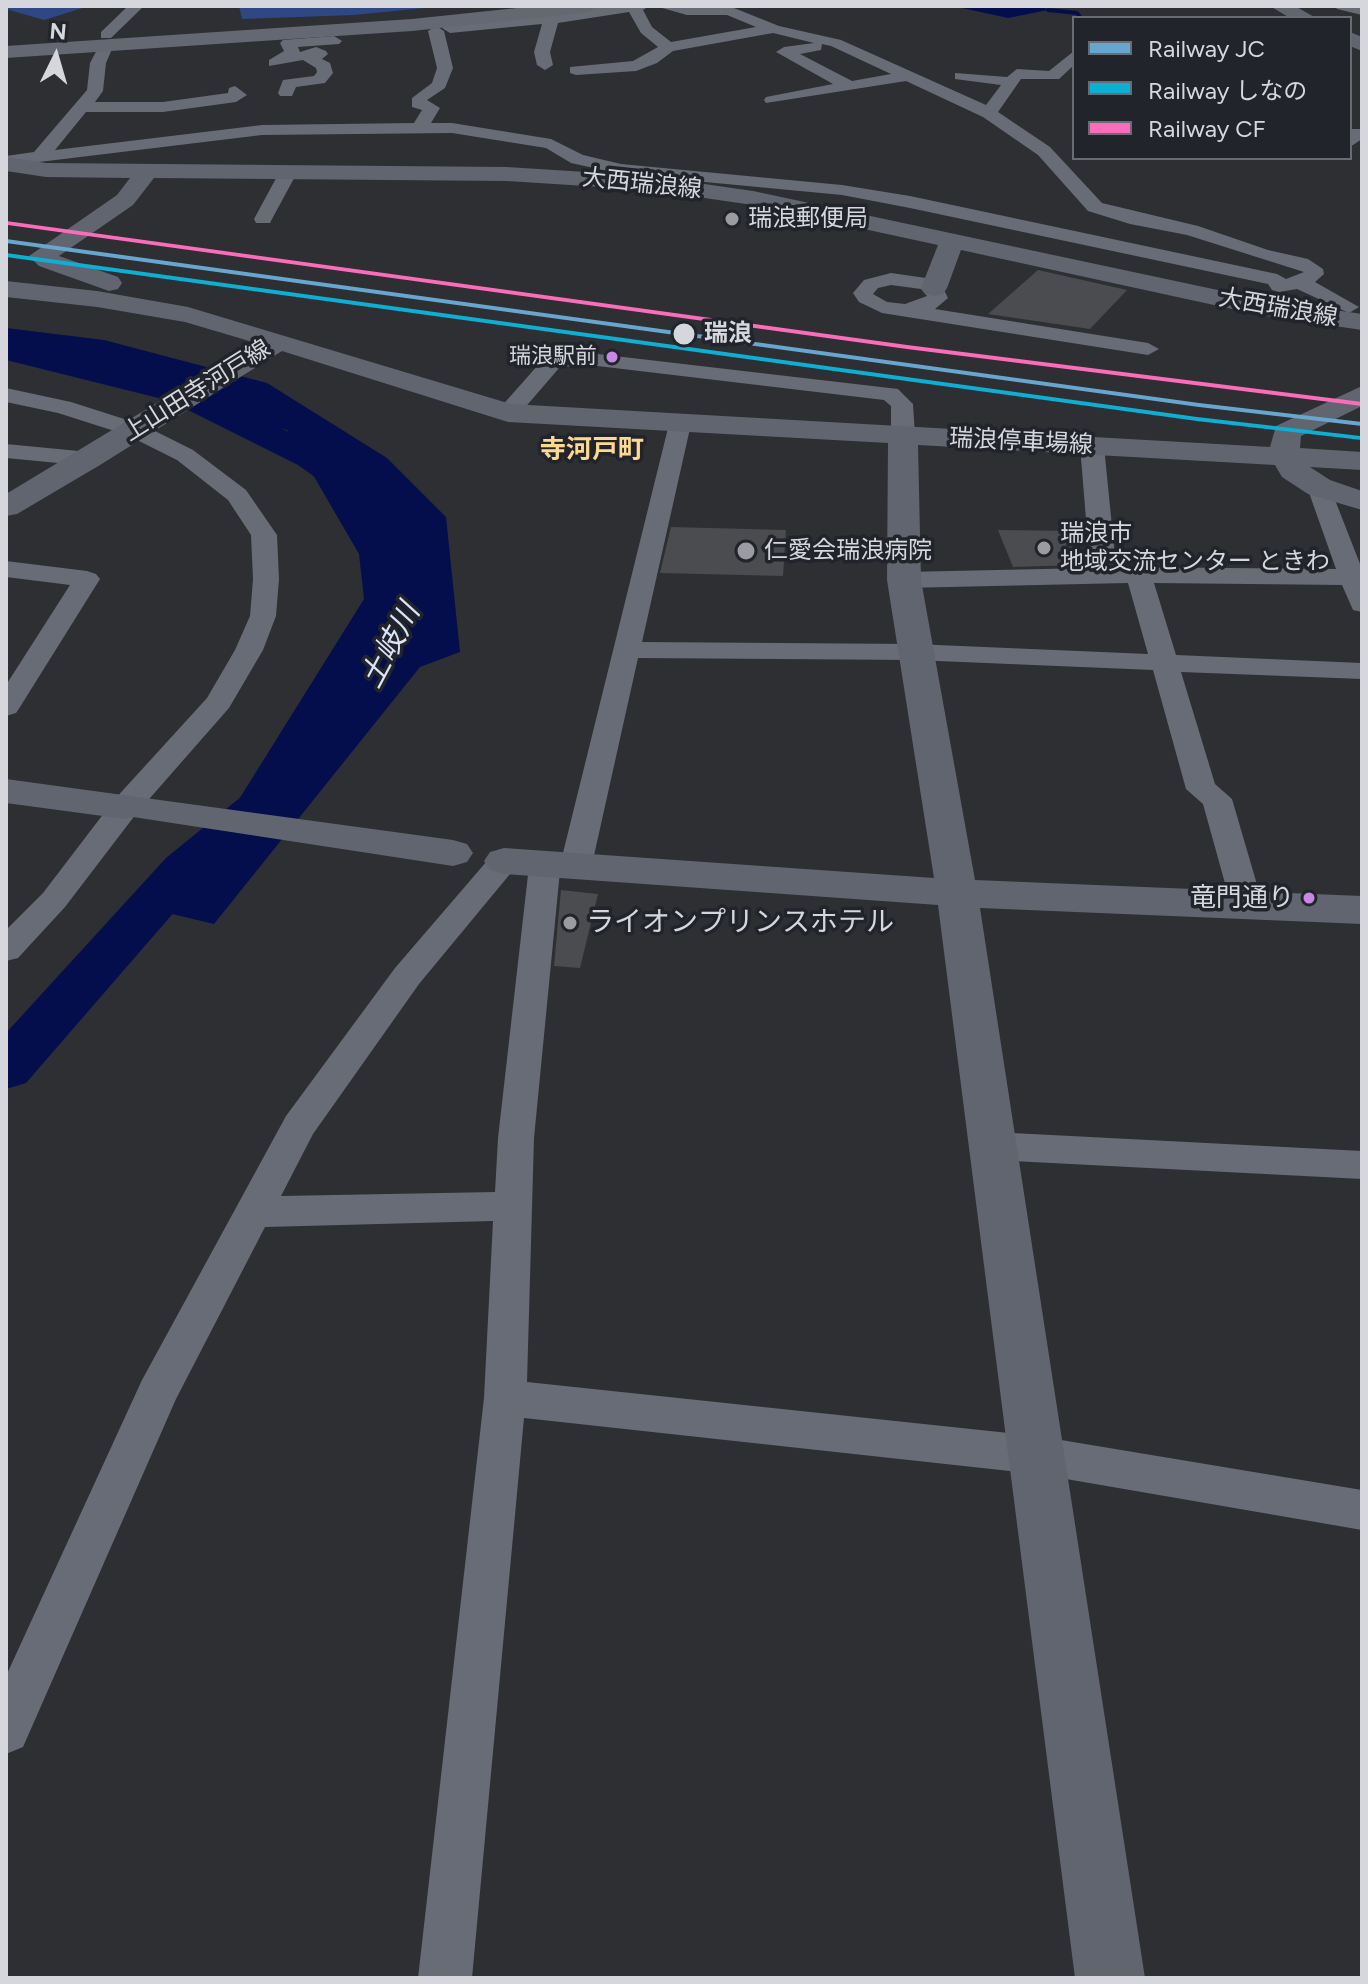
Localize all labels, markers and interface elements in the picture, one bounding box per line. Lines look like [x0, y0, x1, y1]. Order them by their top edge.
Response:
north arrow [16, 16, 96, 96]
legend [1072, 16, 1352, 160]
text: N [48, 17, 68, 46]
text: Railway JC [1148, 34, 1265, 63]
text: Railway しなの [1148, 76, 1307, 105]
text: Railway CF [1148, 114, 1266, 143]
street label: 大西瑞浪線 [581, 163, 703, 205]
place label: 瑞浪郵便局 [748, 205, 868, 233]
marker: 瑞浪郵便局 [723, 210, 741, 228]
street label: 大西瑞浪線 [1216, 283, 1340, 333]
place label: 瑞浪 [704, 320, 752, 348]
marker: 瑞浪 [671, 321, 697, 347]
street label: 上山田寺河戸線 [118, 334, 276, 448]
place label: 瑞浪駅前 [509, 344, 597, 370]
marker: 瑞浪駅前 [604, 349, 620, 365]
street label: 瑞浪停車場線 [948, 424, 1094, 460]
district label: 寺河戸町 [540, 434, 644, 466]
place label: 瑞浪市 地域交流センター ときわ [1060, 520, 1330, 576]
place label: 仁愛会瑞浪病院 [764, 537, 932, 565]
marker: 瑞浪市 地域交流センター ときわ [1035, 539, 1053, 557]
marker: 仁愛会瑞浪病院 [735, 540, 757, 562]
water label: 土岐川 [354, 598, 428, 694]
place label: 竜門通り [1190, 882, 1294, 914]
marker: 竜門通り [1301, 890, 1317, 906]
place label: ライオンプリンスホテル [586, 906, 894, 940]
marker: ライオンプリンスホテル [561, 914, 579, 932]

